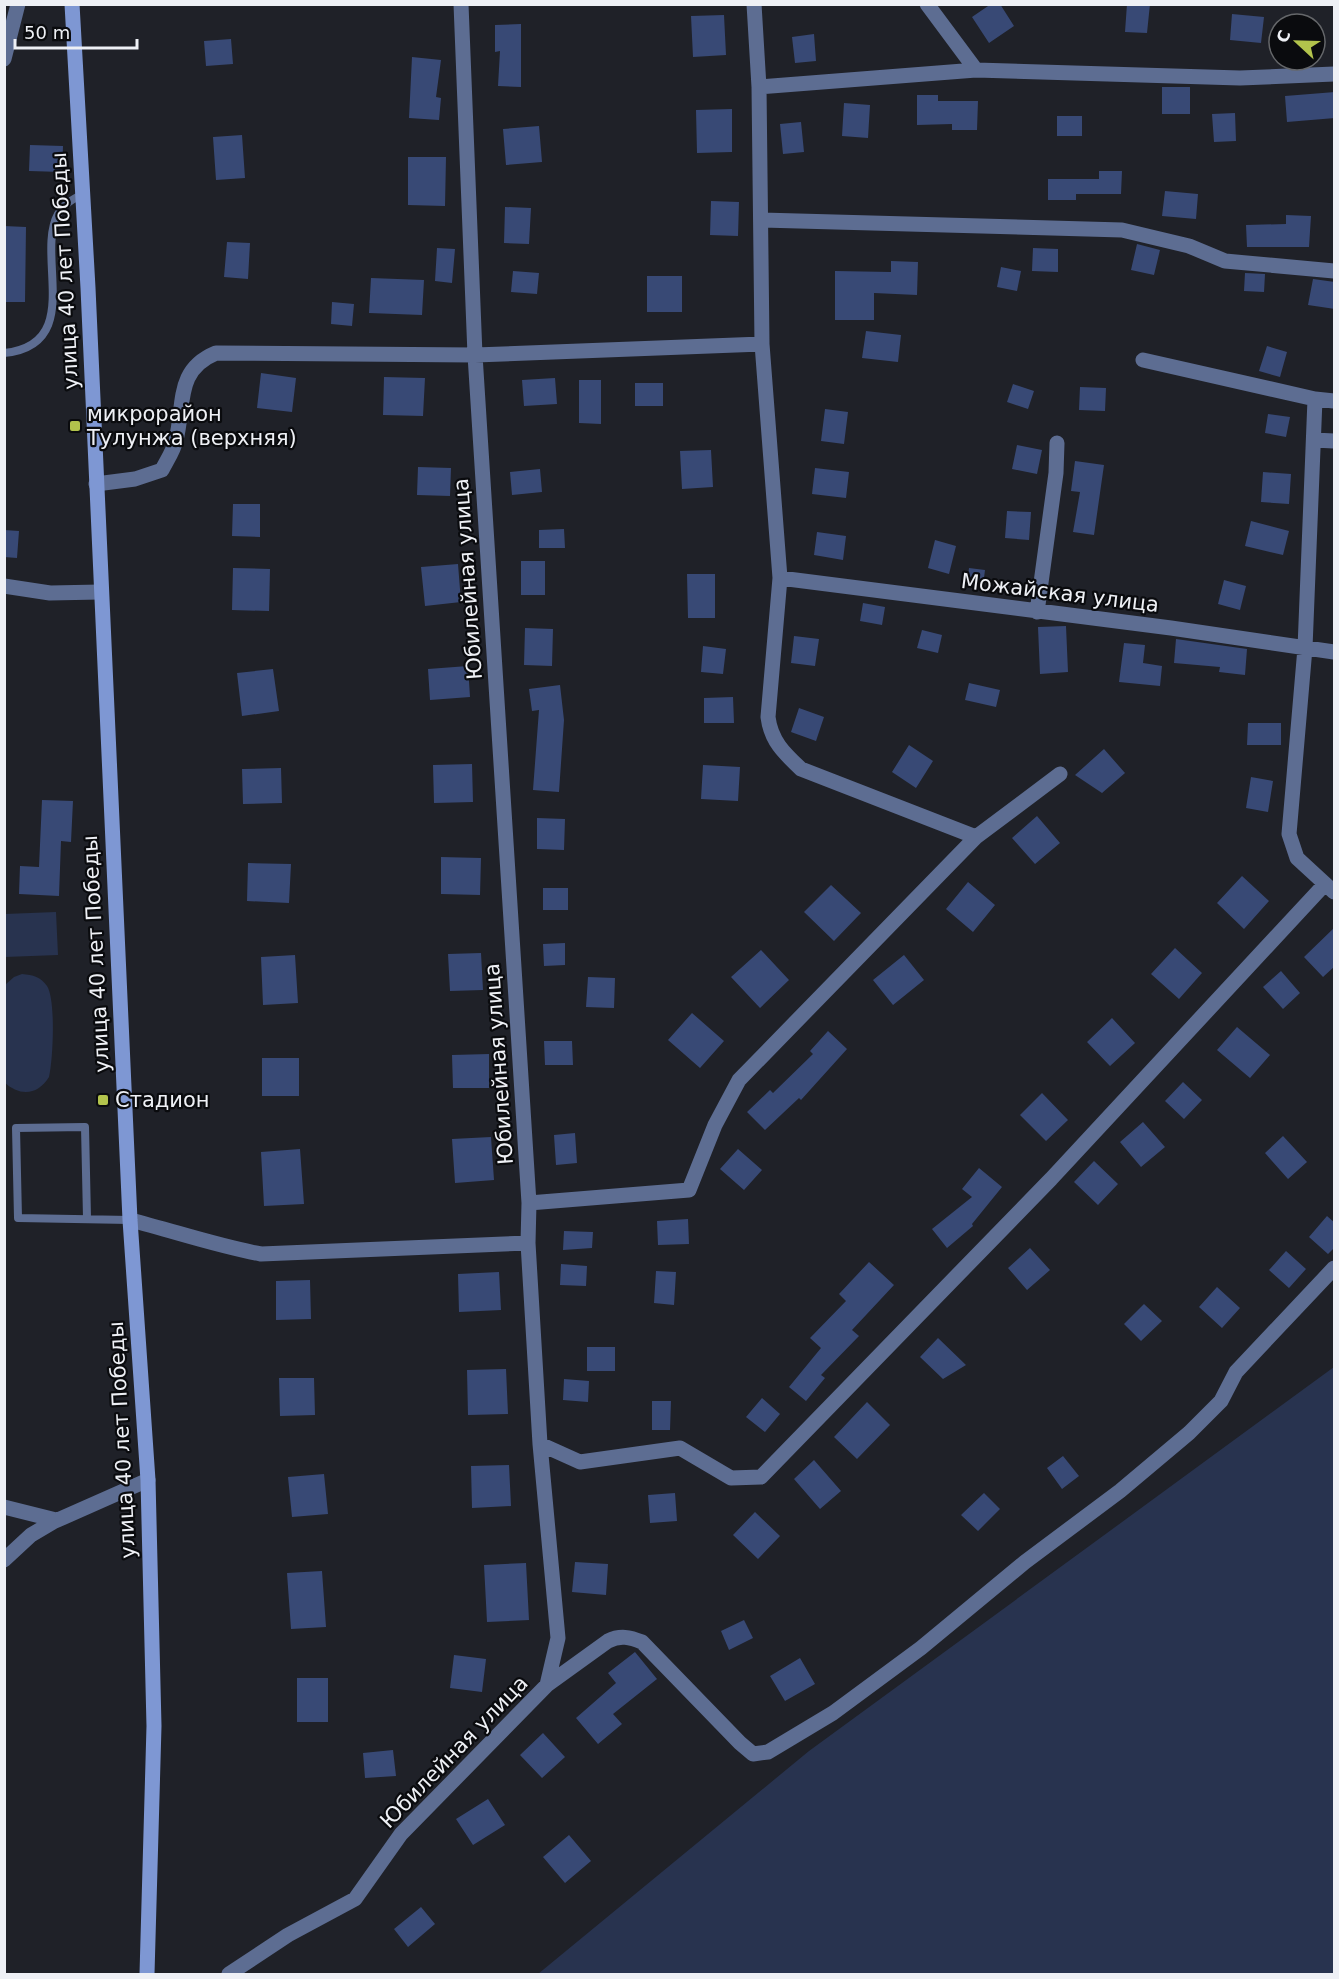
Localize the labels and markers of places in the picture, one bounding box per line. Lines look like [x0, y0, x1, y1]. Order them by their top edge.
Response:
place label: микрорайон Тулунжа (верхняя) [86, 402, 297, 450]
marker: микрорайон Тулунжа (верхняя) [68, 419, 82, 433]
place label: Стадион [115, 1088, 210, 1112]
marker: Стадион [96, 1093, 110, 1107]

